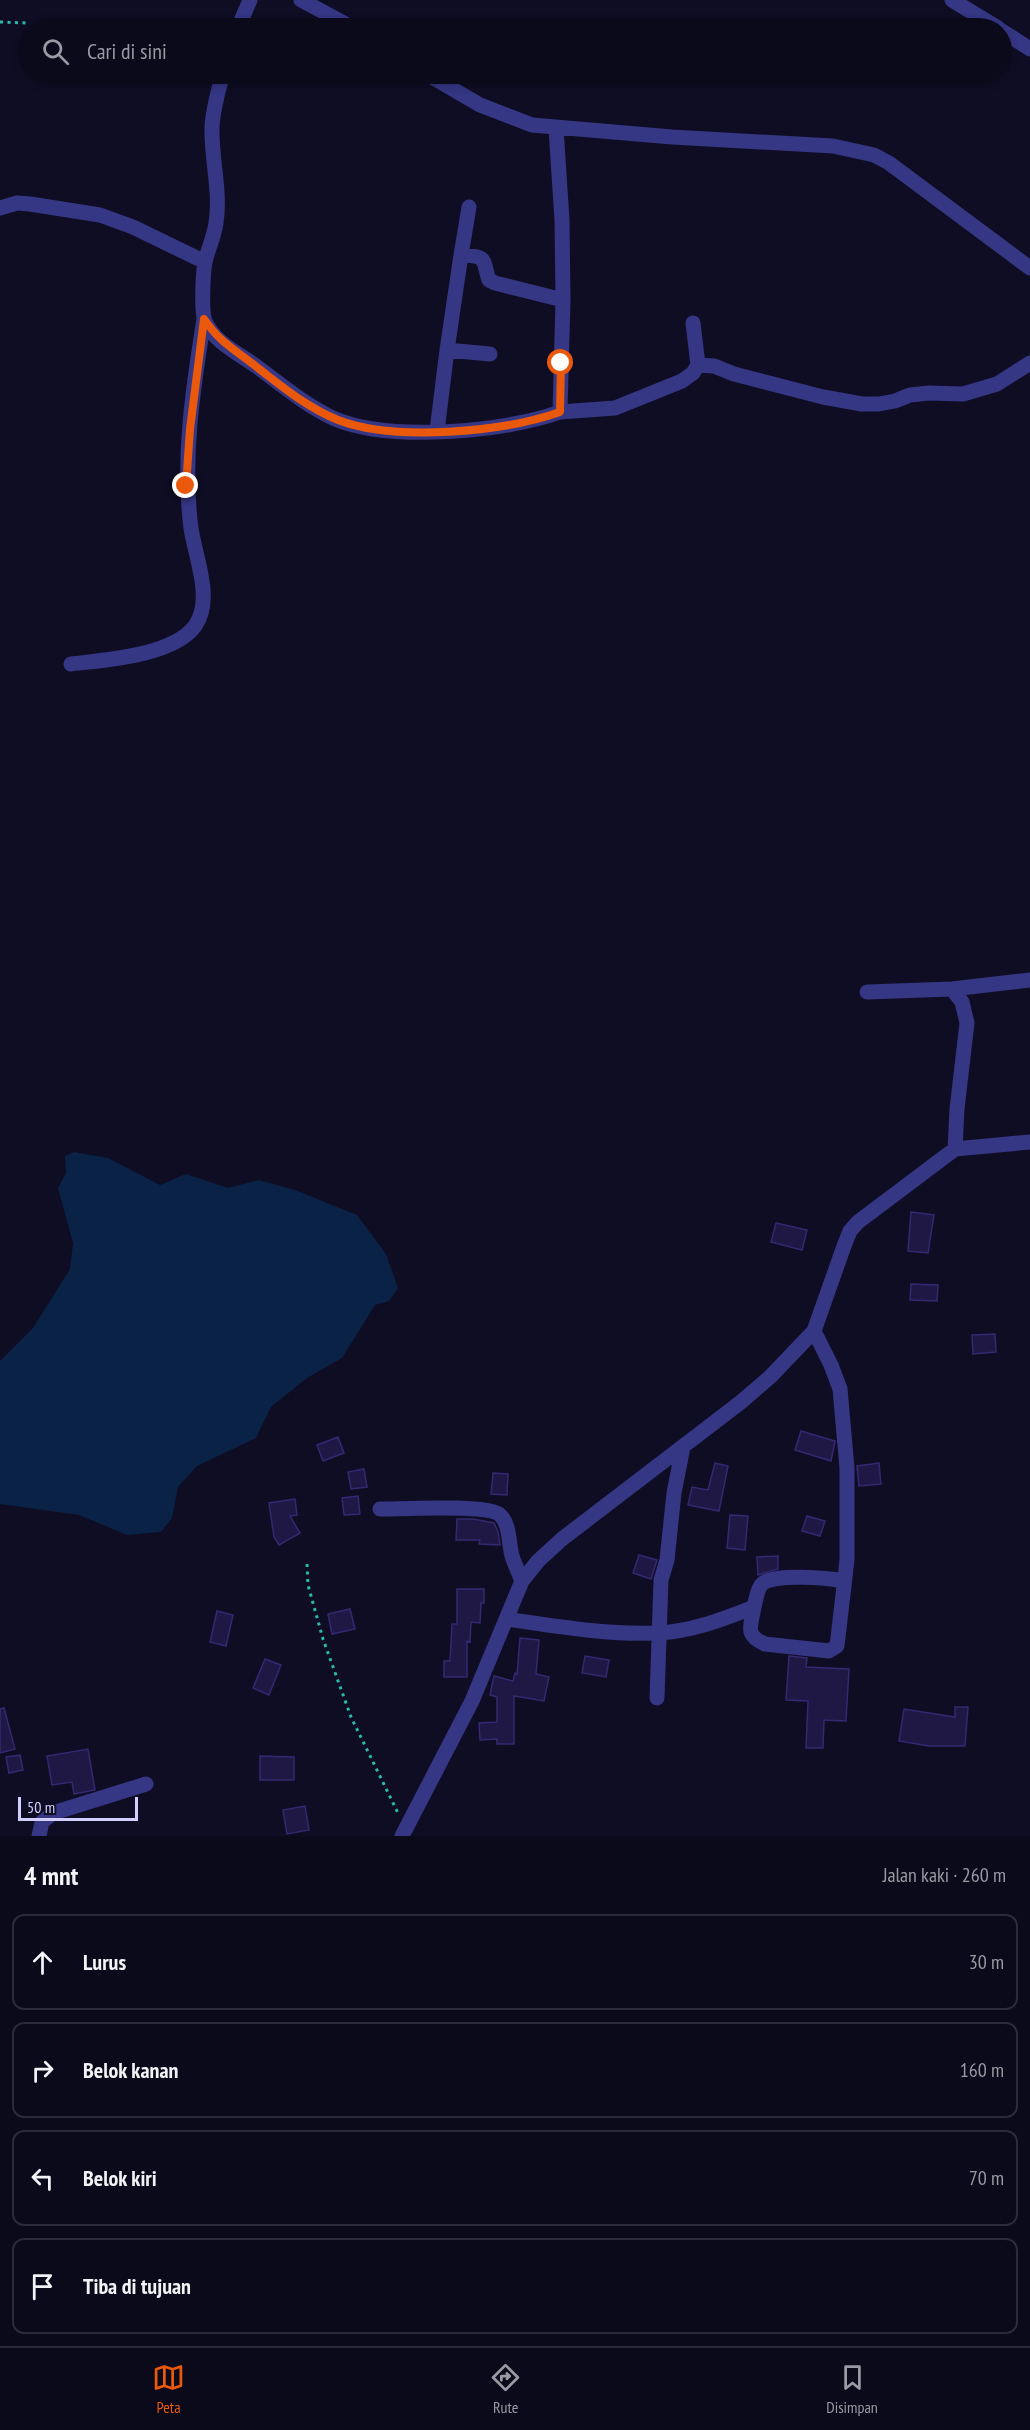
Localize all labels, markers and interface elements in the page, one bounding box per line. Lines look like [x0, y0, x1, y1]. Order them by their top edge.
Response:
search box [18, 18, 1012, 84]
icon: search [39, 35, 72, 68]
text: Cari di sini [87, 37, 167, 65]
route start [547, 349, 573, 375]
route end [172, 472, 198, 498]
scale bar [18, 1794, 138, 1822]
text: 50 m [27, 1797, 55, 1817]
text: 4 mnt [24, 1859, 78, 1892]
text: Jalan kaki · 260 m [883, 1862, 1006, 1888]
icon: ahead [26, 1946, 59, 1979]
text: Lurus [83, 1948, 126, 1976]
text: 30 m [969, 1949, 1004, 1975]
icon: right [26, 2054, 59, 2087]
text: Belok kanan [83, 2056, 178, 2084]
text: 160 m [960, 2057, 1004, 2083]
icon: left [26, 2162, 59, 2195]
text: Belok kiri [83, 2164, 157, 2192]
text: 70 m [969, 2165, 1004, 2191]
icon: arrive [26, 2270, 59, 2303]
text: Tiba di tujuan [83, 2272, 191, 2300]
tab: Peta [152, 2361, 185, 2417]
tab: Rute [489, 2361, 522, 2417]
tab: Disimpan [826, 2361, 878, 2417]

